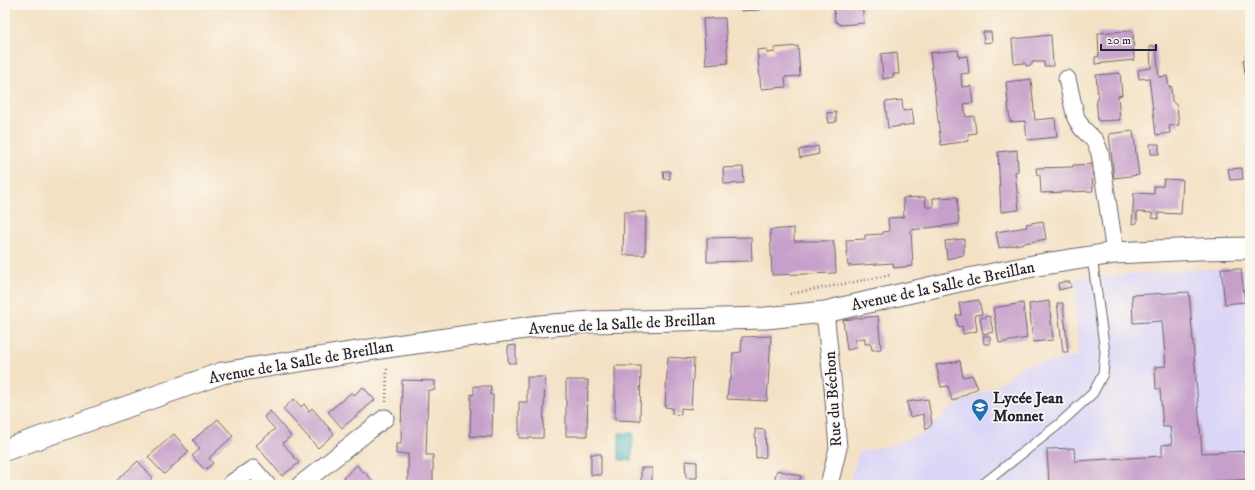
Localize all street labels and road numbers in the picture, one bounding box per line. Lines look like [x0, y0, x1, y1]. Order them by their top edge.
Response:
street label: Avenue de la Salle de Breillan [849, 257, 1037, 315]
street label: Avenue de la Salle de Breillan [528, 309, 717, 339]
street label: Avenue de la Salle de Breillan [207, 336, 395, 388]
street label: Rue du Béchon [820, 350, 846, 447]

